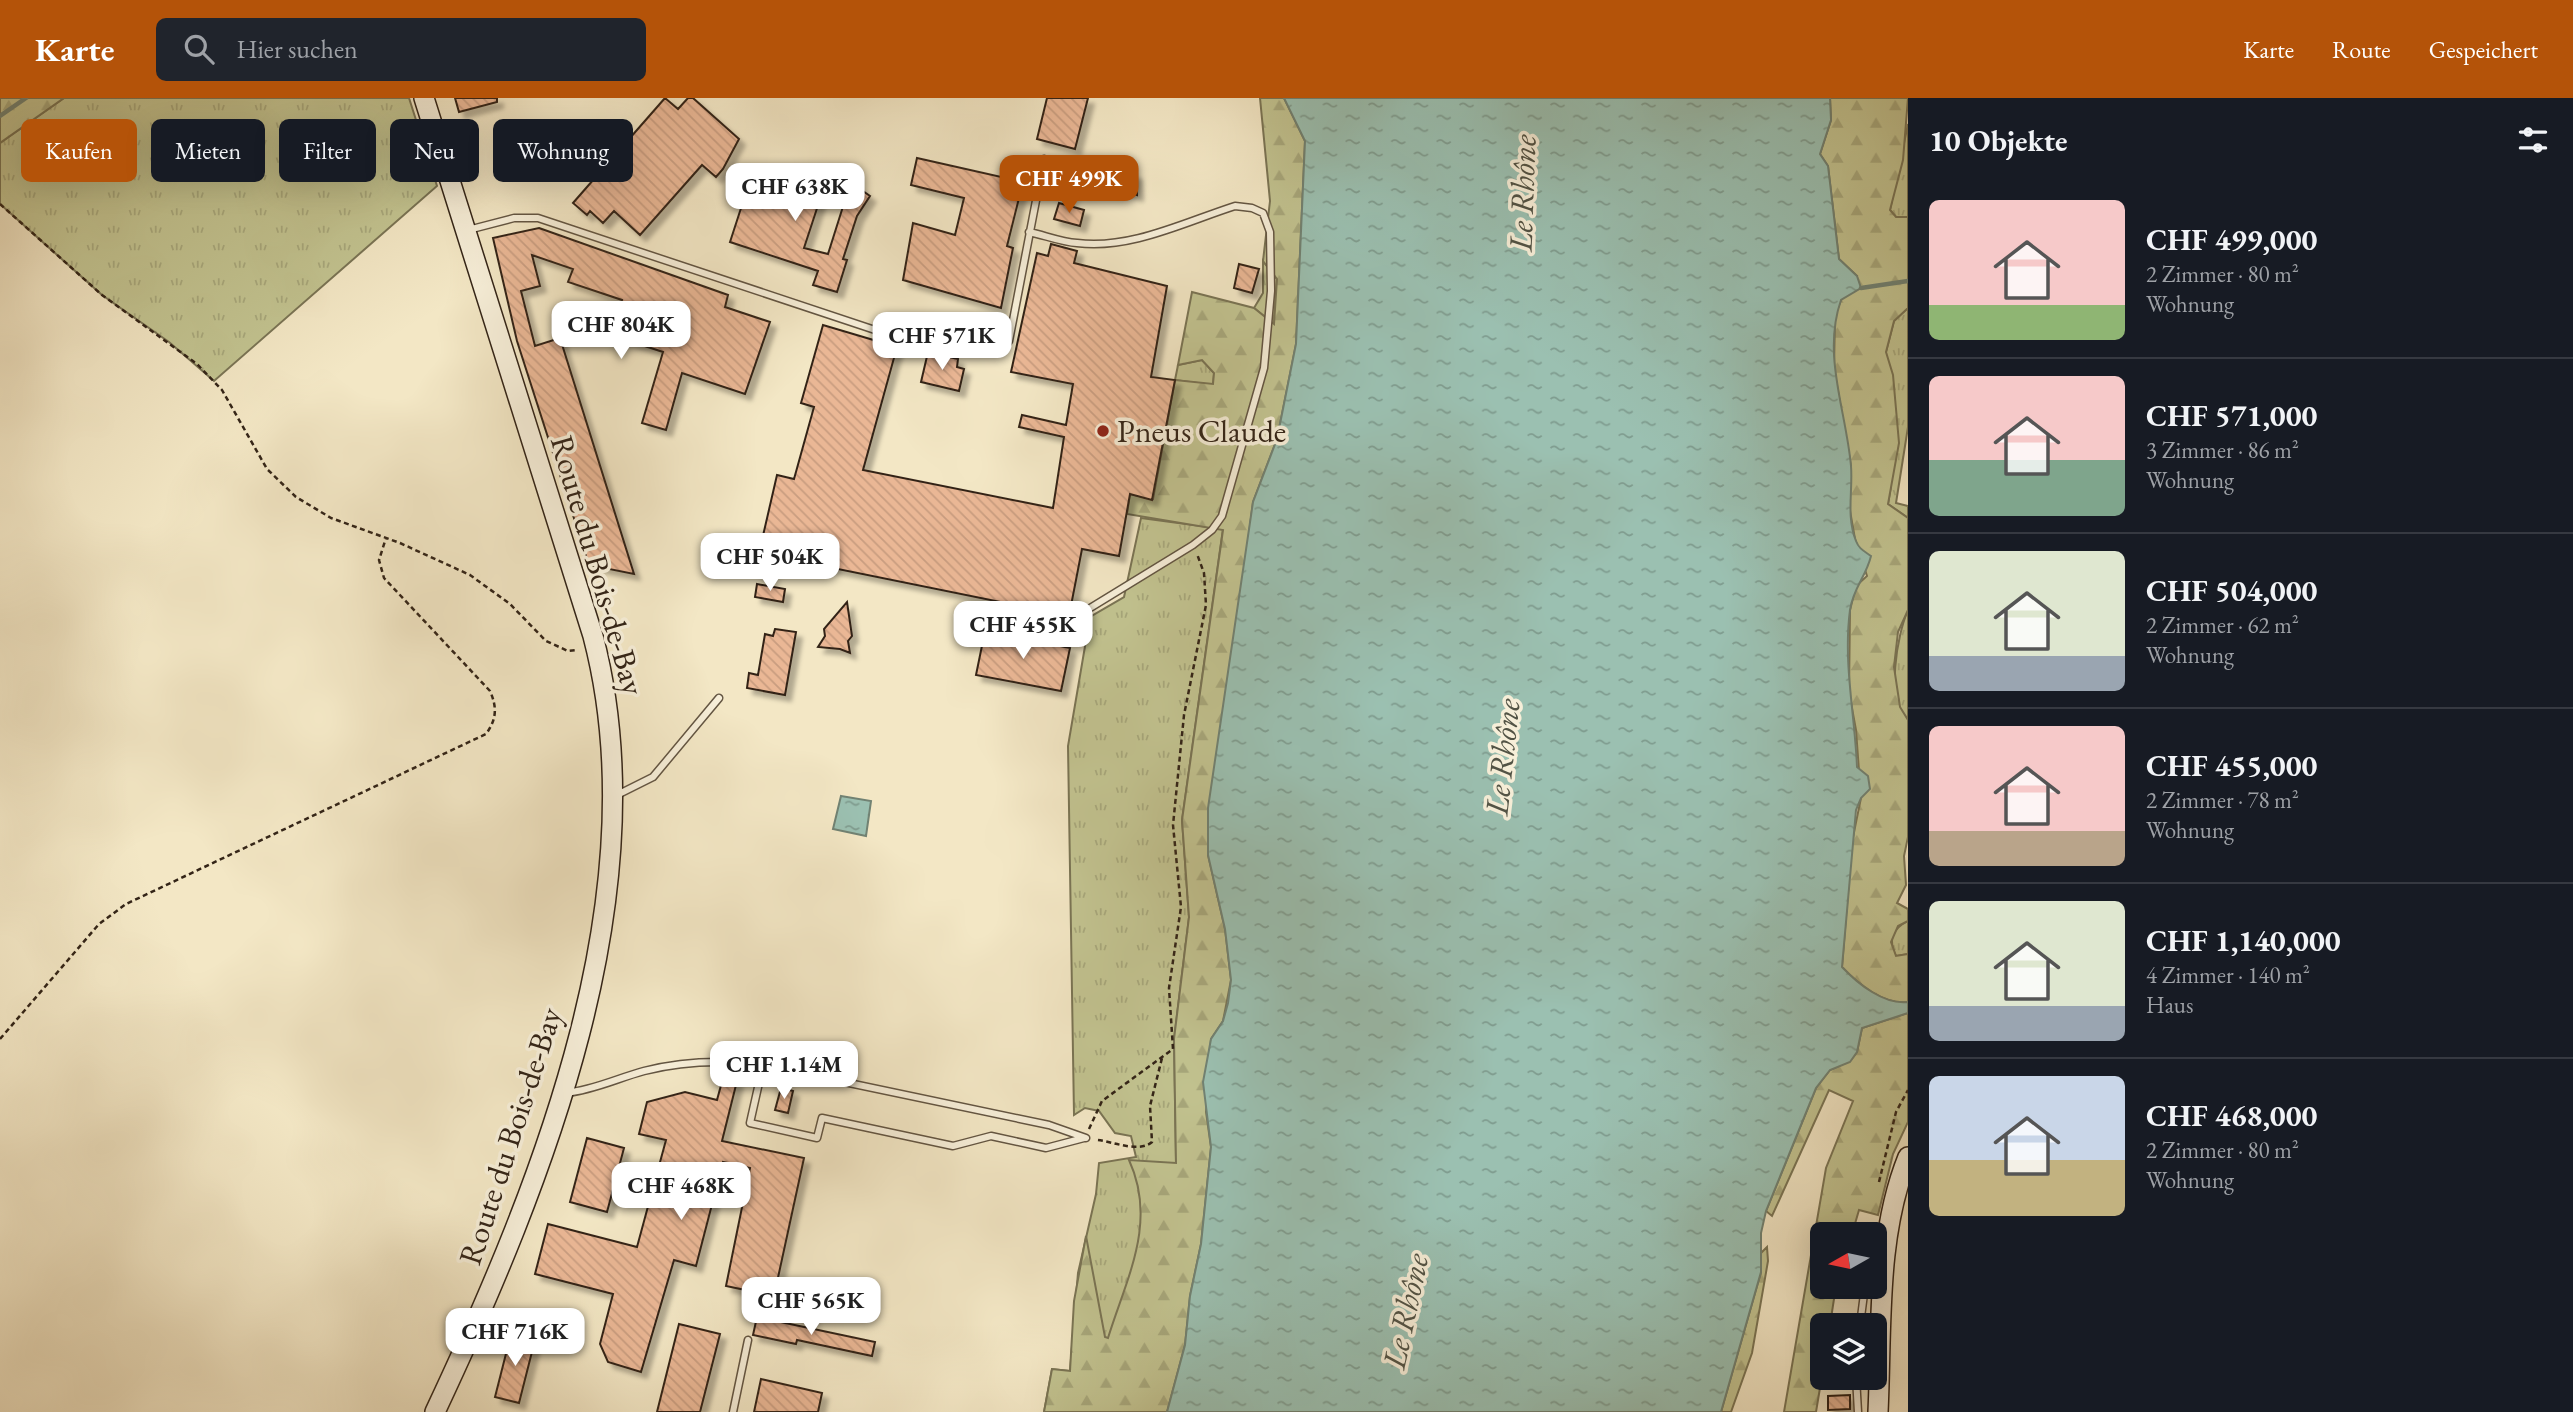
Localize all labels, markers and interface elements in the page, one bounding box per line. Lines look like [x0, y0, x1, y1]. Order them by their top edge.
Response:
search box [156, 18, 646, 81]
text: Karte [35, 28, 114, 71]
icon: search [180, 30, 218, 68]
text: Hier suchen [236, 32, 358, 66]
text: Karte [2243, 34, 2294, 65]
text: Route [2332, 34, 2391, 65]
text: Gespeichert [2429, 34, 2538, 65]
chip: Kaufen [21, 119, 137, 182]
chip: Mieten [151, 119, 265, 182]
chip: Filter [279, 119, 376, 182]
chip: Neu [390, 119, 479, 182]
chip: Wohnung [493, 119, 633, 182]
text: 10 Objekte [1929, 121, 2068, 160]
icon: filters [2514, 121, 2552, 159]
water label: Le Rhône [1498, 133, 1546, 253]
pin: CHF 499K [997, 156, 1141, 215]
text: CHF 499K [1016, 163, 1122, 193]
pin: CHF 638K [723, 164, 867, 223]
text: CHF 638K [742, 171, 848, 201]
text: CHF 499,000 [2146, 220, 2317, 259]
icon: home [1985, 228, 2069, 312]
text: 2 Zimmer · 80 m² [2146, 259, 2299, 289]
text: Wohnung [2146, 289, 2234, 319]
pin: CHF 804K [549, 302, 693, 361]
text: CHF 804K [568, 309, 674, 339]
pin: CHF 571K [870, 313, 1014, 372]
text: CHF 571K [889, 320, 995, 350]
text: CHF 571,000 [2146, 396, 2317, 435]
icon: home [1985, 404, 2069, 488]
place label: Pneus Claude [1117, 410, 1286, 452]
marker: Pneus Claude [1095, 423, 1111, 439]
street label: Route du Bois-de-Bay [541, 430, 655, 701]
text: 3 Zimmer · 86 m² [2146, 435, 2299, 465]
text: Wohnung [2146, 465, 2234, 495]
pin: CHF 504K [698, 533, 842, 593]
text: CHF 504K [717, 541, 823, 571]
text: CHF 504,000 [2146, 571, 2317, 610]
icon: home [1985, 579, 2069, 663]
pin: CHF 455K [951, 602, 1095, 661]
text: CHF 455K [970, 609, 1076, 639]
text: 2 Zimmer · 62 m² [2146, 610, 2299, 640]
text: Wohnung [2146, 640, 2234, 670]
water label: Le Rhône [1474, 696, 1530, 818]
text: CHF 455,000 [2146, 746, 2317, 785]
icon: home [1985, 754, 2069, 838]
text: 2 Zimmer · 78 m² [2146, 785, 2299, 815]
text: Wohnung [2146, 815, 2234, 845]
text: CHF 1,140,000 [2146, 921, 2341, 960]
icon: home [1985, 929, 2069, 1013]
text: 4 Zimmer · 140 m² [2146, 960, 2310, 990]
text: Haus [2146, 990, 2193, 1020]
street label: Route du Bois-de-Bay [449, 1001, 572, 1270]
pin: CHF 1.14M [704, 1042, 864, 1101]
text: CHF 1.14M [726, 1049, 842, 1079]
text: CHF 468,000 [2146, 1096, 2317, 1135]
icon: home [1985, 1104, 2069, 1188]
text: 2 Zimmer · 80 m² [2146, 1135, 2299, 1165]
pin: CHF 468K [609, 1162, 753, 1222]
text: Wohnung [2146, 1165, 2234, 1195]
text: CHF 468K [628, 1170, 734, 1200]
north arrow [1810, 1222, 1886, 1298]
map controls [1810, 1222, 1887, 1390]
water label: Le Rhône [1372, 1249, 1438, 1374]
pin: CHF 565K [739, 1278, 883, 1337]
text: CHF 565K [758, 1285, 864, 1315]
pin: CHF 716K [443, 1308, 587, 1368]
button: layers [1810, 1313, 1887, 1390]
text: CHF 716K [462, 1316, 568, 1346]

